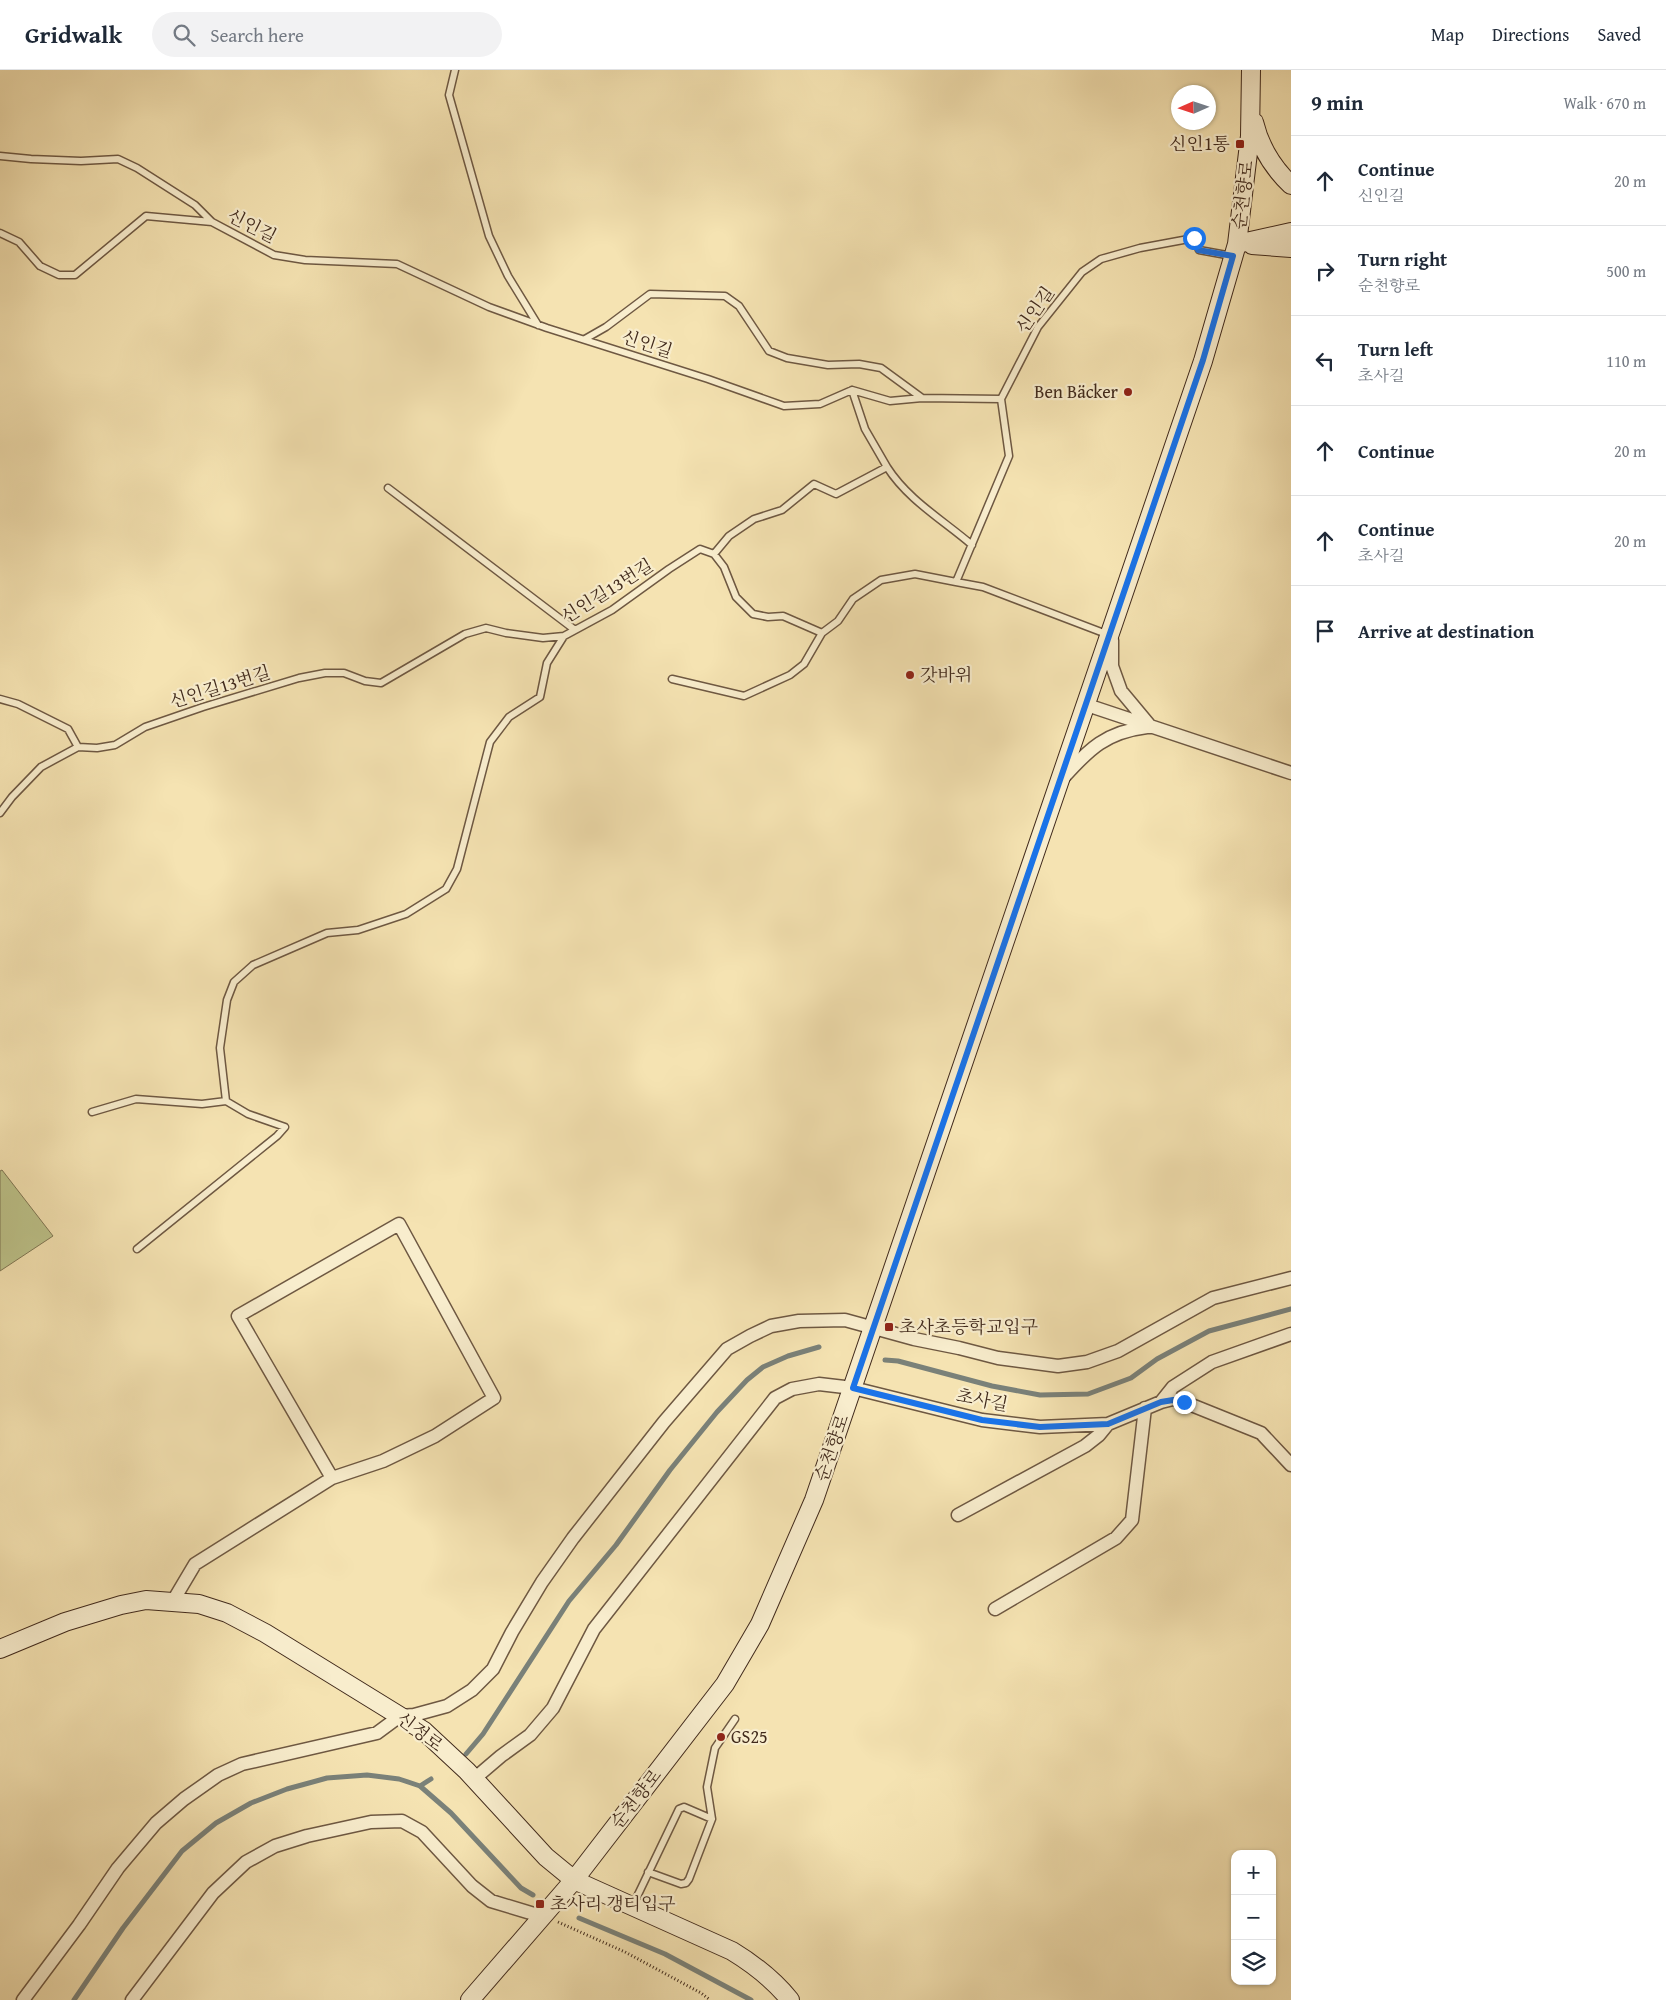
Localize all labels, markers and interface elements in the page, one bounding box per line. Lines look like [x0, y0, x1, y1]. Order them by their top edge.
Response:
search box [152, 12, 502, 57]
text: Gridwalk [25, 17, 122, 52]
icon: search [170, 21, 198, 49]
text: Search here [210, 21, 304, 49]
text: Map [1431, 21, 1464, 48]
text: Directions [1492, 21, 1569, 48]
text: Saved [1597, 21, 1641, 48]
north arrow [1171, 85, 1216, 130]
text: 9 min [1311, 87, 1363, 118]
text: Walk · 670 m [1563, 91, 1646, 115]
place label: 신인1통 [1169, 130, 1230, 157]
marker: 신인1통 [1234, 138, 1246, 150]
text: Continue [1358, 155, 1435, 183]
street label: 순천향로 [1225, 159, 1260, 231]
icon: ahead [1311, 167, 1339, 195]
text: 20 m [1614, 169, 1646, 193]
text: 신인길 [1358, 183, 1404, 207]
street label: 신인길 [223, 202, 282, 249]
route start [1183, 227, 1206, 250]
text: Turn right [1358, 245, 1447, 273]
icon: right [1311, 257, 1339, 285]
text: 500 m [1606, 259, 1646, 283]
text: 순천향로 [1358, 273, 1420, 297]
street label: 신인길 [1009, 281, 1061, 339]
street label: 신인길 [618, 323, 676, 364]
text: Turn left [1358, 335, 1433, 363]
icon: left [1311, 347, 1339, 375]
text: 110 m [1606, 349, 1646, 373]
text: 초사길 [1358, 363, 1404, 387]
place label: Ben Bäcker [1034, 378, 1119, 405]
marker: Ben Bäcker [1122, 386, 1134, 398]
icon: ahead [1311, 437, 1339, 465]
text: Continue [1358, 437, 1435, 465]
text: 20 m [1614, 439, 1646, 463]
text: Continue [1358, 515, 1435, 543]
icon: ahead [1311, 527, 1339, 555]
text: 20 m [1614, 529, 1646, 553]
text: 초사길 [1358, 543, 1404, 567]
street label: 신인길13번길 [555, 551, 658, 630]
icon: arrive [1311, 617, 1339, 645]
text: Arrive at destination [1358, 617, 1534, 645]
street label: 신인길13번길 [166, 658, 274, 715]
place label: 갓바위 [920, 661, 972, 688]
marker: 갓바위 [904, 669, 916, 681]
place label: 초사초등학교입구 [899, 1313, 1038, 1340]
marker: 초사초등학교입구 [883, 1321, 895, 1333]
street label: 초사길 [954, 1381, 1010, 1418]
route end [1173, 1391, 1196, 1414]
street label: 순천향로 [807, 1411, 856, 1485]
street label: 신정로 [391, 1705, 449, 1758]
place label: GS25 [731, 1723, 768, 1750]
marker: GS25 [715, 1731, 727, 1743]
street label: 순천향로 [604, 1763, 668, 1834]
map controls [1231, 1850, 1276, 1985]
button: + [1231, 1850, 1276, 1895]
place label: 초사리 갱티입구 [550, 1890, 676, 1917]
button: − [1231, 1895, 1276, 1940]
marker: 초사리 갱티입구 [534, 1898, 546, 1910]
button: layers [1231, 1940, 1276, 1985]

